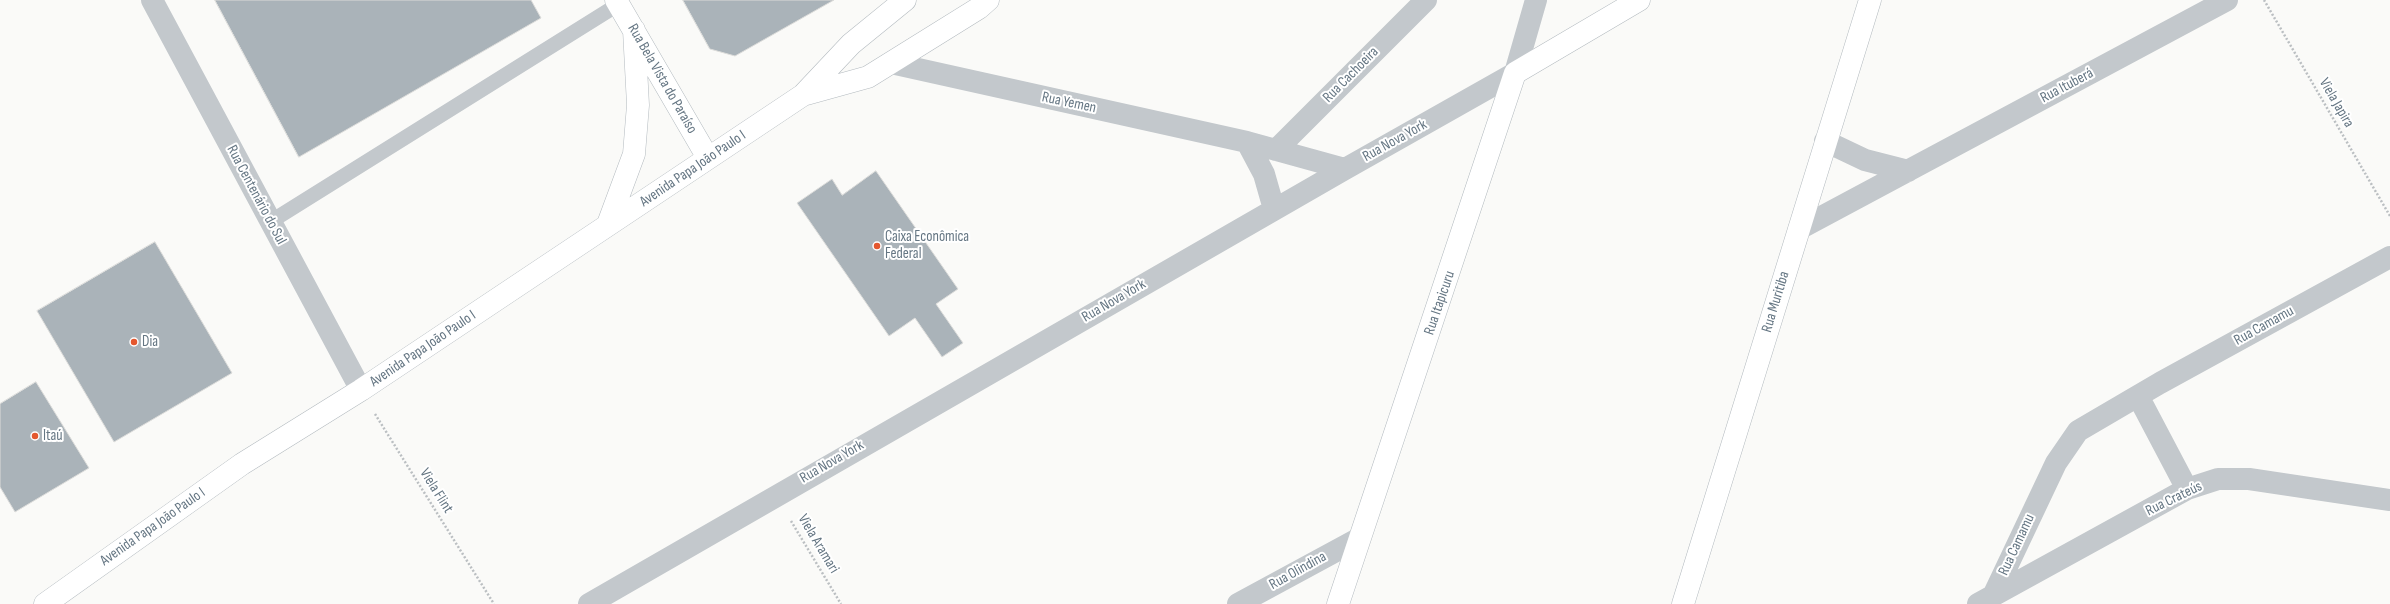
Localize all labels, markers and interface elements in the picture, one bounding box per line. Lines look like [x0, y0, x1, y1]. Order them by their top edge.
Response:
street label: Rua Bela Vista do Paraíso [623, 21, 701, 137]
street label: Rua Cachoeira [1319, 43, 1383, 107]
street label: Rua Ituberá [2037, 65, 2097, 107]
street label: Viela Japira [2315, 75, 2357, 131]
street label: Rua Yemen [1040, 88, 1098, 118]
street label: Rua Nova York [1360, 116, 1430, 166]
street label: Avenida Papa João Paulo I [637, 127, 749, 211]
street label: Rua Centenário do Sul [222, 142, 290, 248]
place label: Caixa Econômica Federal [885, 228, 969, 263]
marker: Caixa Econômica Federal [872, 241, 882, 251]
street label: Rua Itapicuru [1421, 269, 1459, 337]
street label: Rua Muritiba [1758, 269, 1794, 335]
street label: Rua Nova York [1079, 276, 1149, 326]
street label: Rua Camamu [2231, 302, 2297, 350]
street label: Avenida Papa João Paulo I [367, 307, 479, 391]
place label: Dia [142, 333, 158, 351]
marker: Dia [129, 337, 139, 347]
place label: Itaú [43, 427, 63, 445]
marker: Itaú [30, 431, 40, 441]
street label: Rua Nova York [797, 437, 867, 487]
street label: Viela Flint [415, 465, 457, 517]
street label: Rua Crateús [2143, 478, 2205, 520]
street label: Avenida Papa João Paulo I [97, 484, 209, 570]
street label: Viela Aramari [793, 511, 843, 577]
street label: Rua Camamu [1995, 512, 2039, 578]
street label: Rua Olindina [1266, 548, 1330, 594]

